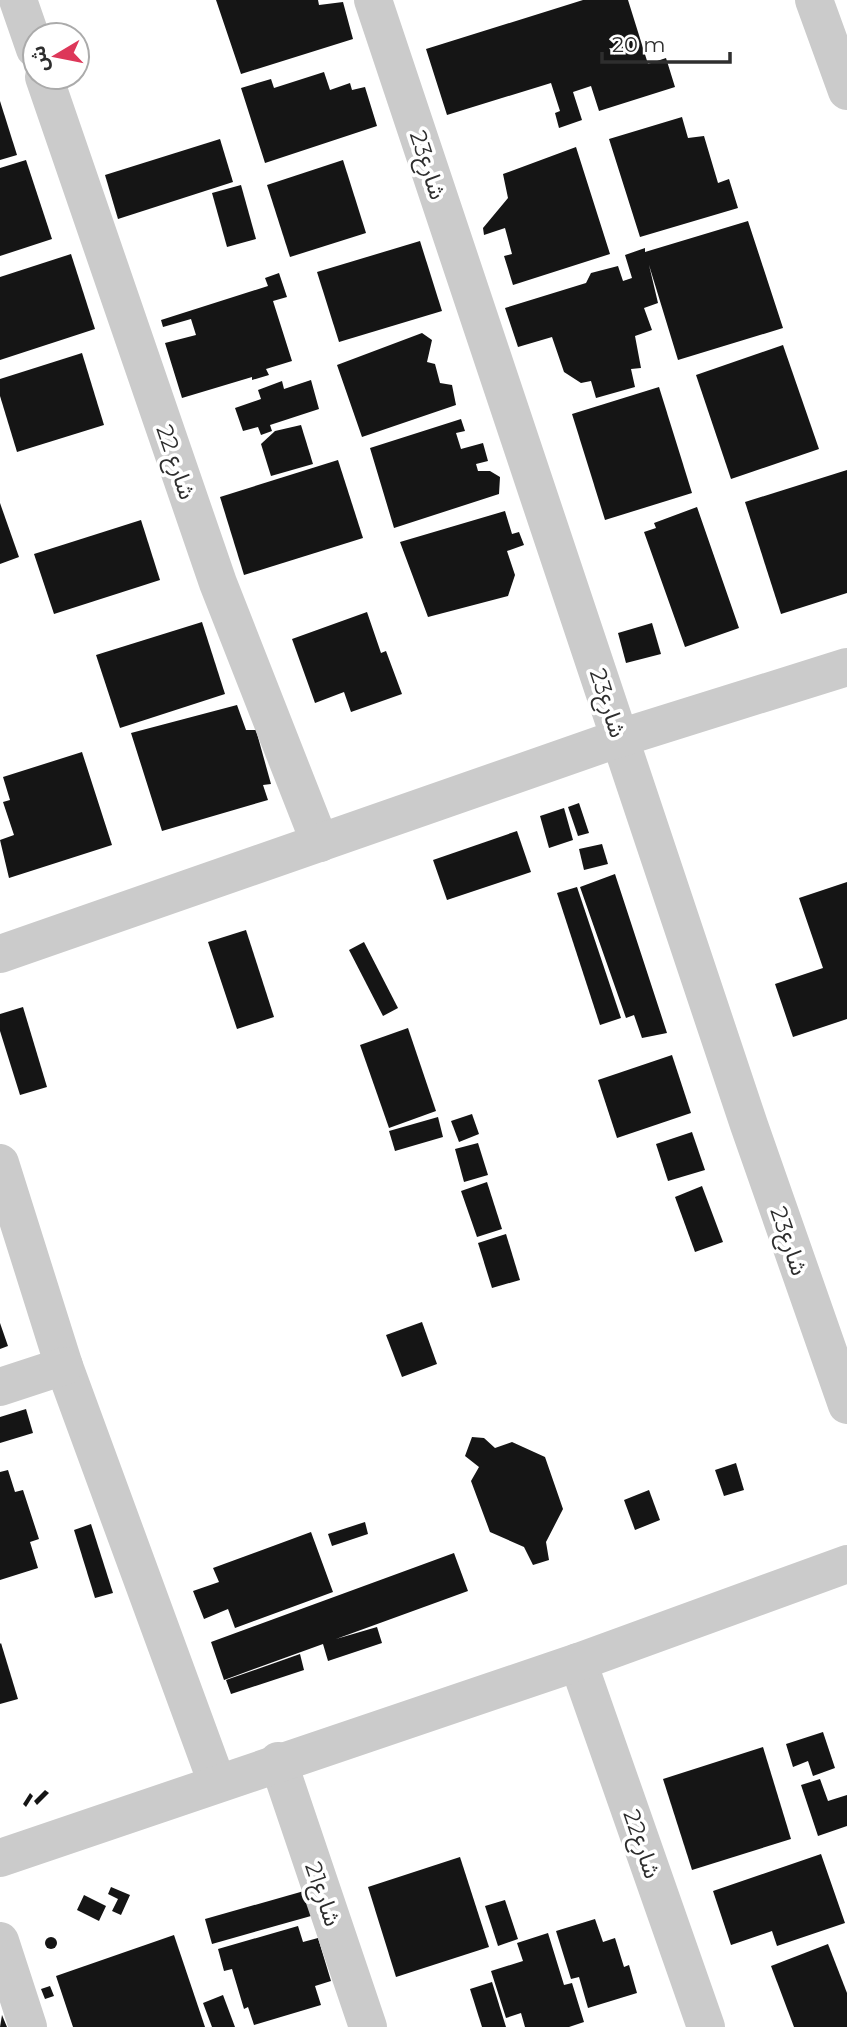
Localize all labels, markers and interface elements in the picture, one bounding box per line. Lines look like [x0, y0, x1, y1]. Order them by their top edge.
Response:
north arrow [21, 21, 91, 91]
scale bar [602, 21, 730, 65]
text: 20 m [612, 32, 666, 57]
text: ش [26, 44, 53, 74]
street label: شارع23 [401, 127, 452, 204]
street label: شارع 22 [147, 421, 202, 504]
street label: شارع23 [581, 665, 632, 742]
street label: شارع23 [761, 1203, 814, 1280]
street label: شارع22 [614, 1806, 667, 1883]
street label: شارع21 [296, 1858, 347, 1931]

